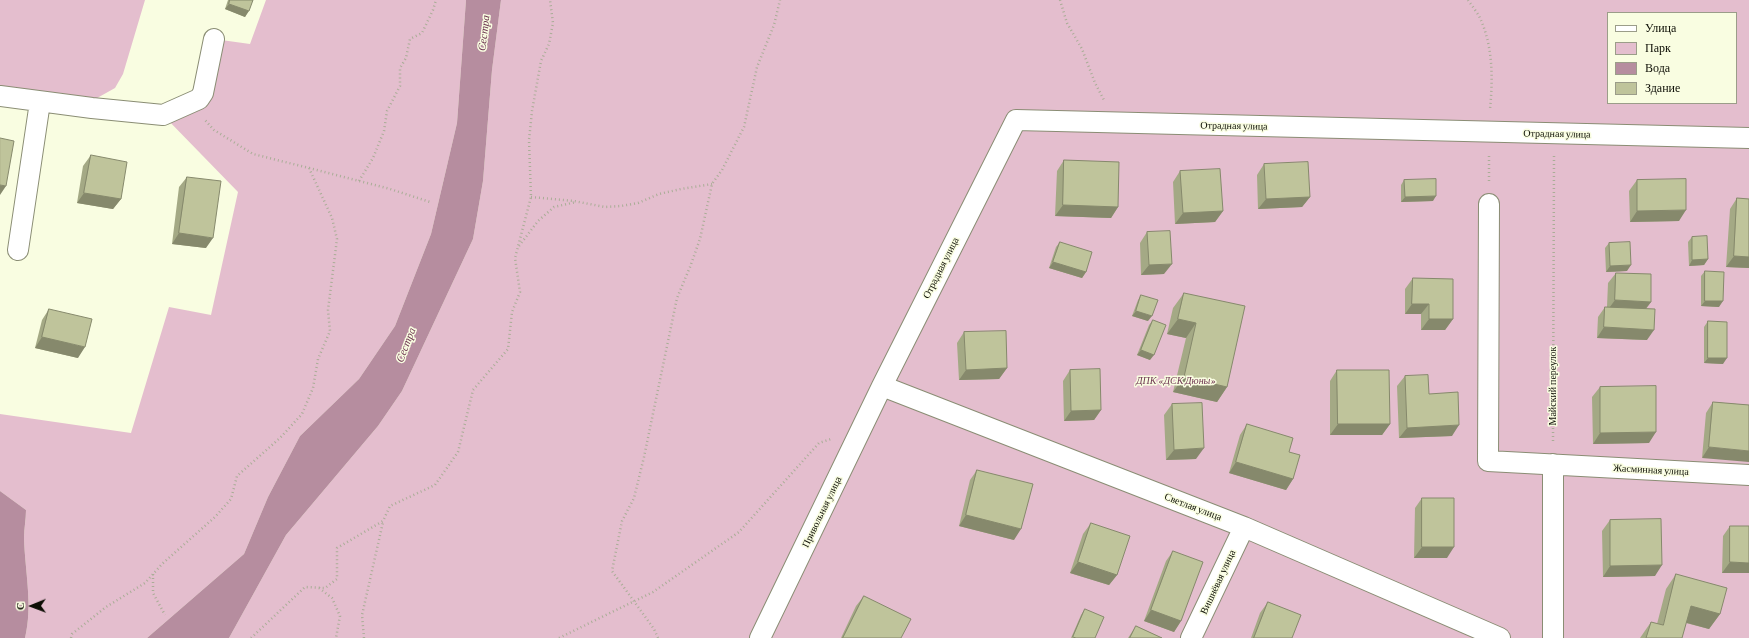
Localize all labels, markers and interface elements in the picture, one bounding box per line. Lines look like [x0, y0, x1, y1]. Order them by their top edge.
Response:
legend [1607, 12, 1737, 104]
water label: Сестра [475, 14, 493, 52]
text: Улица [1645, 21, 1676, 35]
text: Парк [1645, 41, 1671, 55]
text: Вода [1645, 61, 1670, 75]
text: Здание [1645, 81, 1680, 95]
street label: Отрадная улица [1200, 119, 1268, 133]
street label: Отрадная улица [1523, 127, 1591, 141]
street label: Отрадная улица [920, 235, 962, 301]
water label: Сестра [393, 326, 419, 364]
street label: Майский переулок [1547, 347, 1559, 425]
park label: ДПК «ДСК Дюны» [1136, 375, 1216, 387]
street label: Жасминная улица [1613, 462, 1689, 478]
street label: Привольная улица [800, 474, 844, 550]
street label: Светлая улица [1163, 491, 1223, 523]
street label: Вишнёвая улица [1198, 548, 1238, 616]
north arrow [12, 586, 52, 626]
text: С [14, 602, 26, 610]

